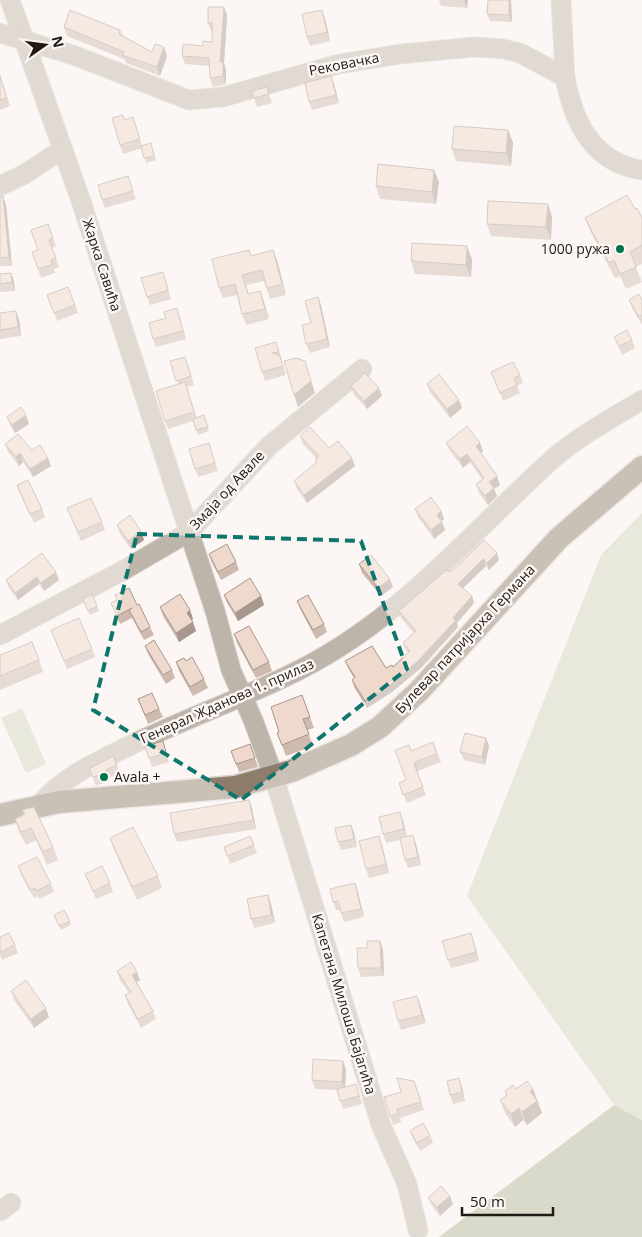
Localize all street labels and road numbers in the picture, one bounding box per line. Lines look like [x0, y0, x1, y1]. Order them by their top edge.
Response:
street label: Рековачка [307, 47, 381, 80]
street label: Жарка Савића [79, 216, 126, 314]
street label: Змаја од Авале [185, 446, 268, 533]
street label: Булевар патријарха Германа [391, 560, 539, 717]
street label: Генерал Жданова 1. прилаз [137, 653, 317, 748]
street label: Капетана Милоша Бајагића [308, 911, 381, 1097]

